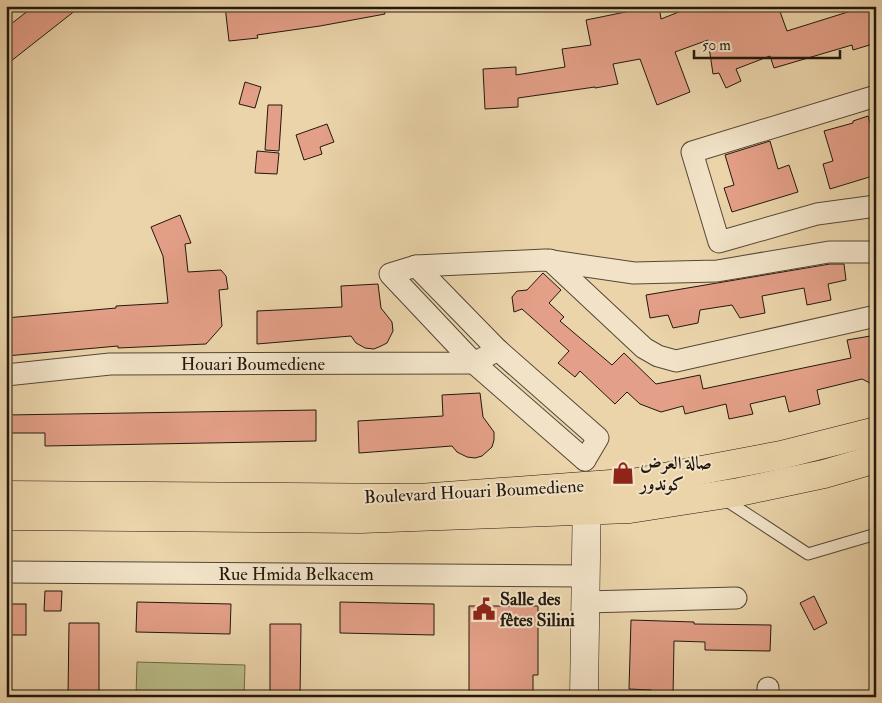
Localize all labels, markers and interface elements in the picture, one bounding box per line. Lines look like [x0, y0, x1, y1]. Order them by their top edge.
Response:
scale bar [694, 28, 841, 60]
text: 50 m [702, 36, 731, 55]
street label: Houari Boumediene [181, 353, 326, 376]
place label: صالة العرض كوندور [638, 452, 712, 496]
shop icon: صالة العرض كوندور [610, 460, 636, 486]
street label: Boulevard Houari Boumediene [363, 475, 585, 509]
street label: Rue Hmida Belkacem [218, 563, 374, 586]
place label: Salle des fêtes Silini [500, 588, 575, 632]
public building icon: Salle des fêtes Silini [471, 596, 497, 622]

